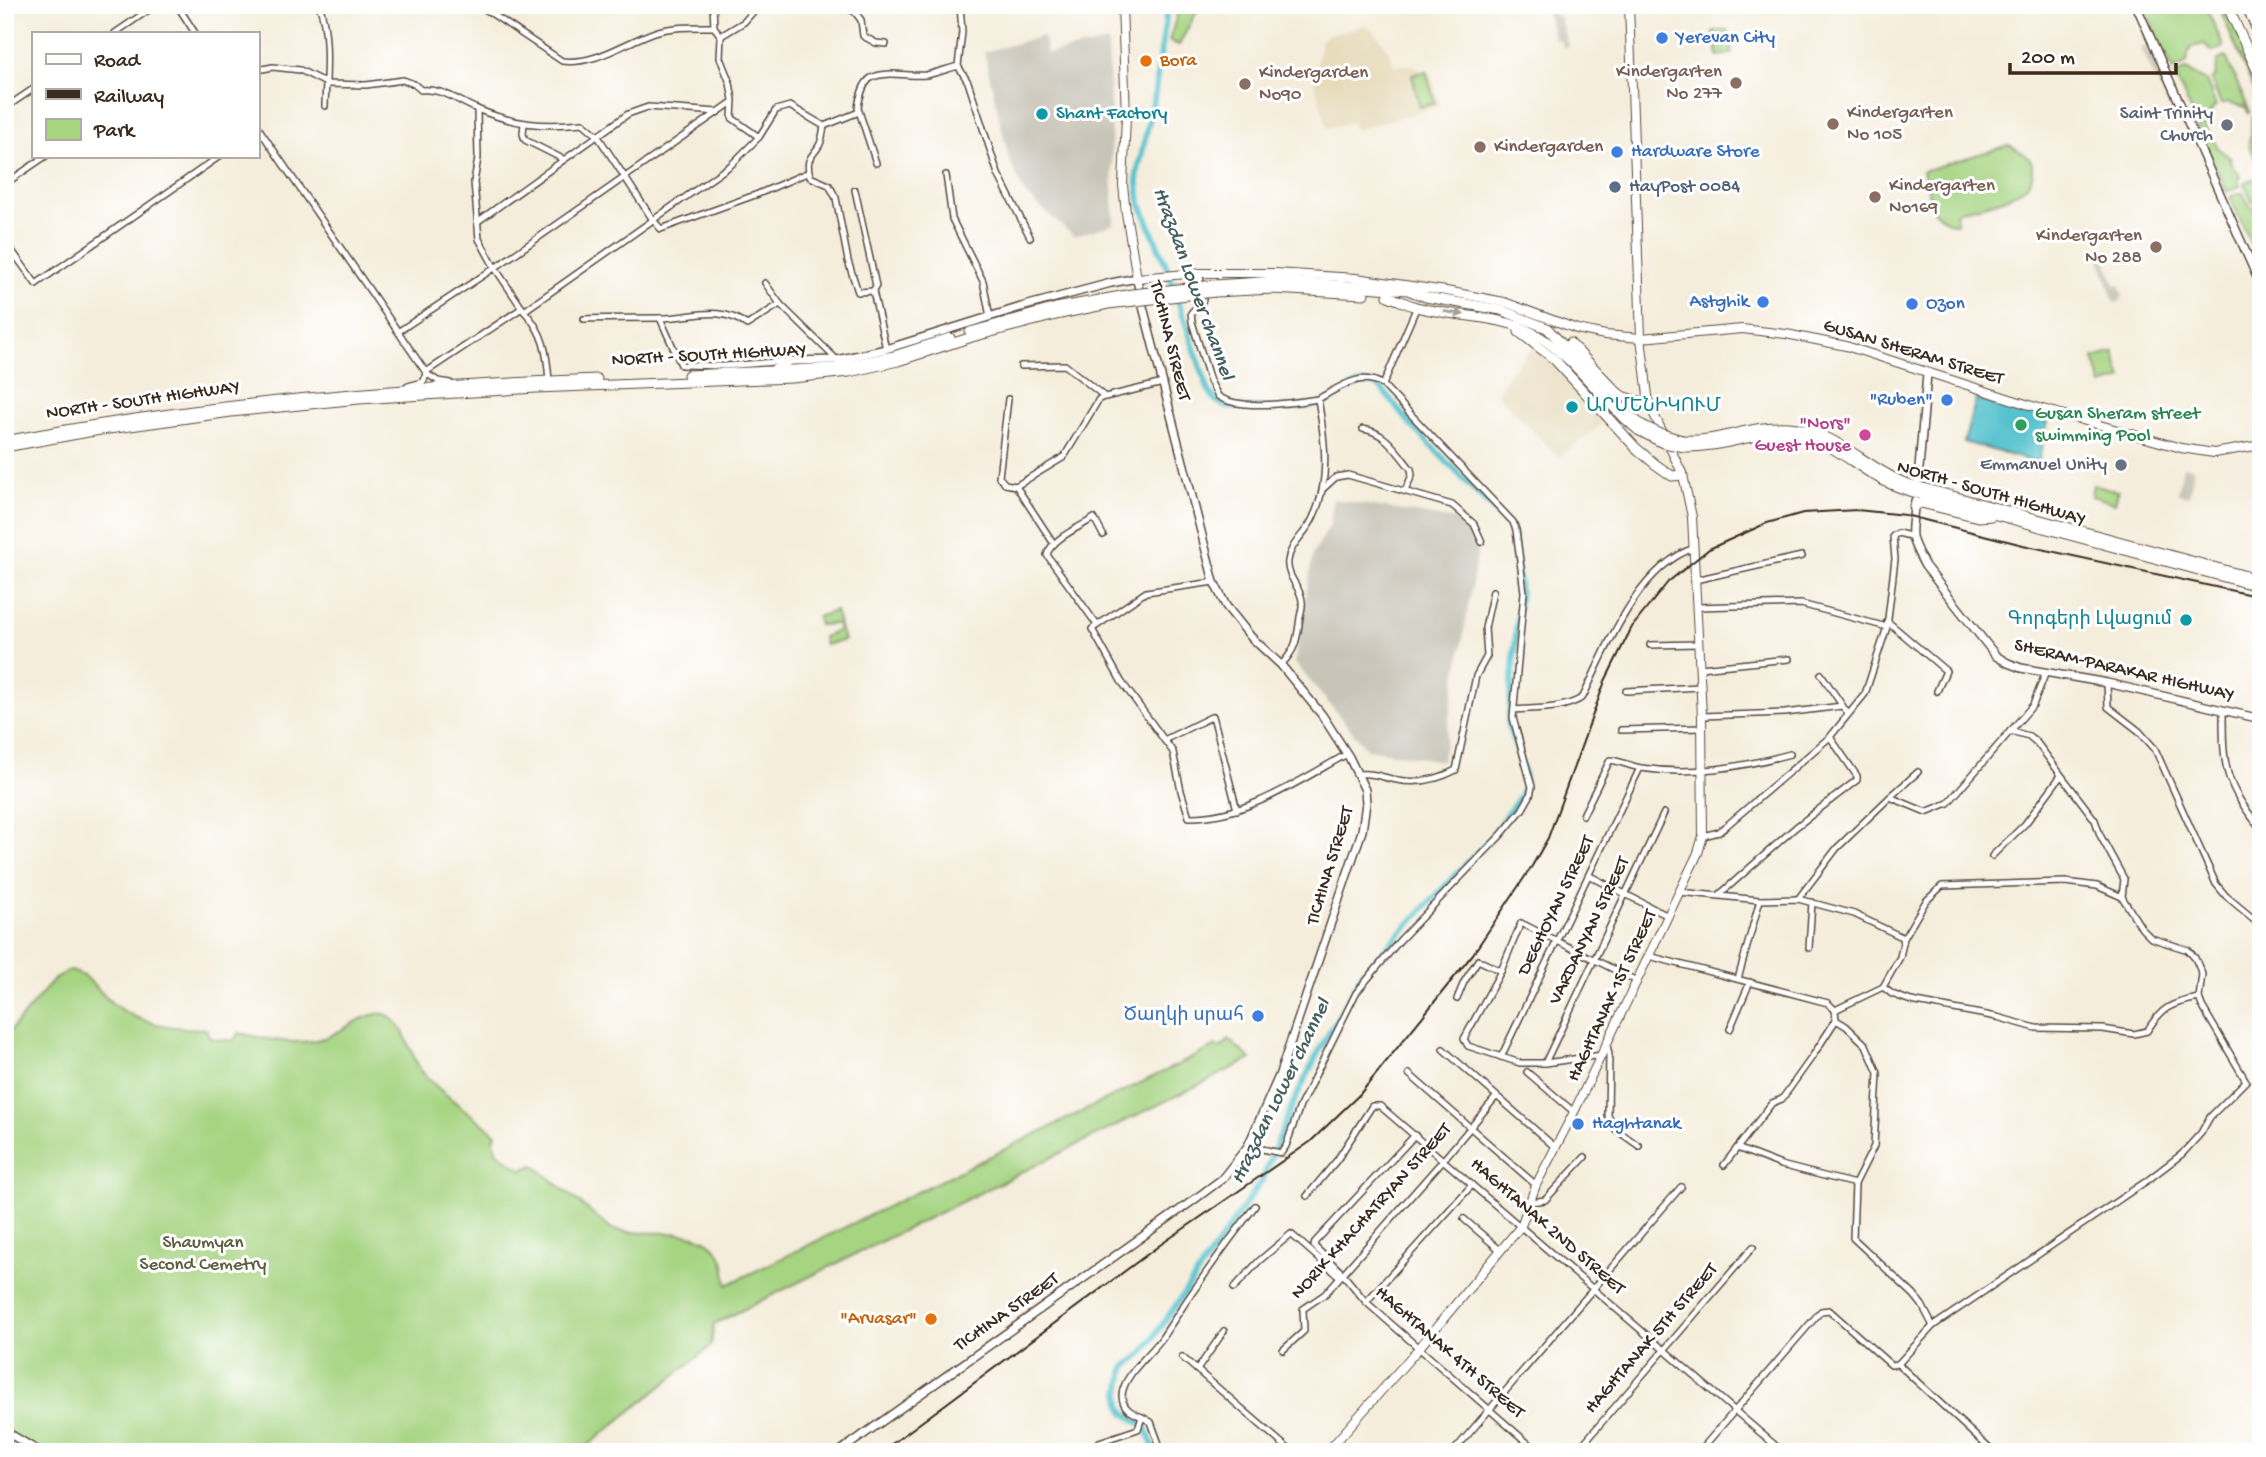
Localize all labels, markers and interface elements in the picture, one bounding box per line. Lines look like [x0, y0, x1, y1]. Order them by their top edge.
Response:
place label: Yerevan City [1674, 27, 1776, 50]
marker: Yerevan City [1654, 30, 1670, 46]
legend [32, 32, 259, 158]
scale bar [2010, 32, 2177, 76]
text: 200 m [2021, 47, 2075, 72]
text: Road [94, 50, 142, 75]
place label: Bora [1159, 50, 1198, 73]
marker: Bora [1138, 53, 1154, 69]
place label: Kindergarten No 277 [1616, 61, 1723, 106]
place label: Kindergarden No90 [1259, 62, 1368, 107]
marker: Kindergarten No 277 [1728, 75, 1744, 91]
marker: Kindergarden No90 [1237, 76, 1253, 92]
text: Railway [94, 86, 164, 111]
place label: Kindergarten No 105 [1847, 102, 1953, 147]
place label: Shant Factory [1056, 103, 1168, 126]
place label: Saint Trinity Church [2120, 103, 2214, 148]
marker: Shant Factory [1034, 106, 1050, 122]
marker: Kindergarten No 105 [1825, 116, 1841, 132]
marker: Saint Trinity Church [2219, 117, 2235, 133]
text: Park [93, 120, 137, 145]
place label: Kindergarden [1494, 136, 1603, 159]
marker: Kindergarden [1472, 139, 1488, 155]
place label: Hardware Store [1631, 141, 1760, 164]
marker: Hardware Store [1609, 144, 1625, 160]
place label: Kindergarten No169 [1889, 175, 1995, 220]
place label: HayPost 0084 [1629, 176, 1740, 199]
marker: HayPost 0084 [1607, 179, 1623, 195]
water label: Hrazdan Lower channel [1146, 184, 1239, 385]
marker: Kindergarten No169 [1867, 189, 1883, 205]
place label: Kindergarten No 288 [2036, 225, 2142, 270]
marker: Kindergarten No 288 [2148, 239, 2164, 255]
street label: TICHINA STREET [1143, 278, 1195, 404]
place label: Astghik [1689, 291, 1751, 314]
place label: Ozon [1926, 293, 1965, 316]
marker: Astghik [1755, 294, 1771, 310]
marker: Ozon [1904, 296, 1920, 312]
one-way arrow [1443, 308, 1465, 319]
street label: GUSAN SHERAM STREET [1820, 315, 2007, 392]
street label: NORTH - SOUTH HIGHWAY [611, 339, 807, 373]
street label: NORTH - SOUTH HIGHWAY [45, 376, 241, 426]
place label: "Ruben" [1869, 389, 1933, 412]
marker: "Ruben" [1939, 392, 1955, 408]
place label: ԱՐՄԵՆԻԿՈՒՄ [1586, 396, 1721, 419]
marker: ԱՐՄԵՆԻԿՈՒՄ [1564, 399, 1580, 415]
place label: Gusan Sheram street swimming Pool [2035, 403, 2202, 448]
place label: "Nors" Guest House [1755, 413, 1851, 458]
marker: Gusan Sheram street swimming Pool [2013, 417, 2029, 433]
marker: "Nors" Guest House [1857, 427, 1873, 443]
place label: Emmanuel Unity [1980, 454, 2108, 477]
street label: NORTH - SOUTH HIGHWAY [1894, 456, 2088, 532]
marker: Emmanuel Unity [2113, 457, 2129, 473]
place label: Գորգերի Լվացում [2008, 609, 2172, 632]
marker: Գորգերի Լվացում [2178, 612, 2194, 628]
street label: SHERAM-PARAKAR HIGHWAY [2012, 634, 2236, 708]
street label: TICHINA STREET [1302, 803, 1360, 929]
street label: DEGHOYAN STREET [1512, 832, 1601, 981]
street label: VARDANYAN STREET [1544, 853, 1636, 1010]
street label: HAGHTANAK 1ST STREET [1563, 906, 1663, 1086]
water label: Hrazdan Lower channel [1226, 994, 1338, 1189]
place label: Ծաղկի սրահ [1124, 1005, 1244, 1028]
marker: Ծաղկի սրահ [1250, 1008, 1266, 1024]
place label: Haghtanak [1592, 1113, 1682, 1136]
marker: Haghtanak [1570, 1116, 1586, 1132]
street label: NORIK KHACHATRYAN STREET [1287, 1119, 1458, 1305]
street label: HAGHTANAK 2ND STREET [1465, 1153, 1630, 1301]
park label: Shaumyan Second Cemetry [140, 1232, 267, 1277]
street label: HAGHTANAK 5TH STREET [1580, 1259, 1724, 1419]
street label: TICHINA STREET [949, 1268, 1064, 1358]
street label: HAGHTANAK 4TH STREET [1369, 1282, 1529, 1425]
place label: "Arvasar" [840, 1308, 917, 1331]
marker: "Arvasar" [923, 1311, 939, 1327]

